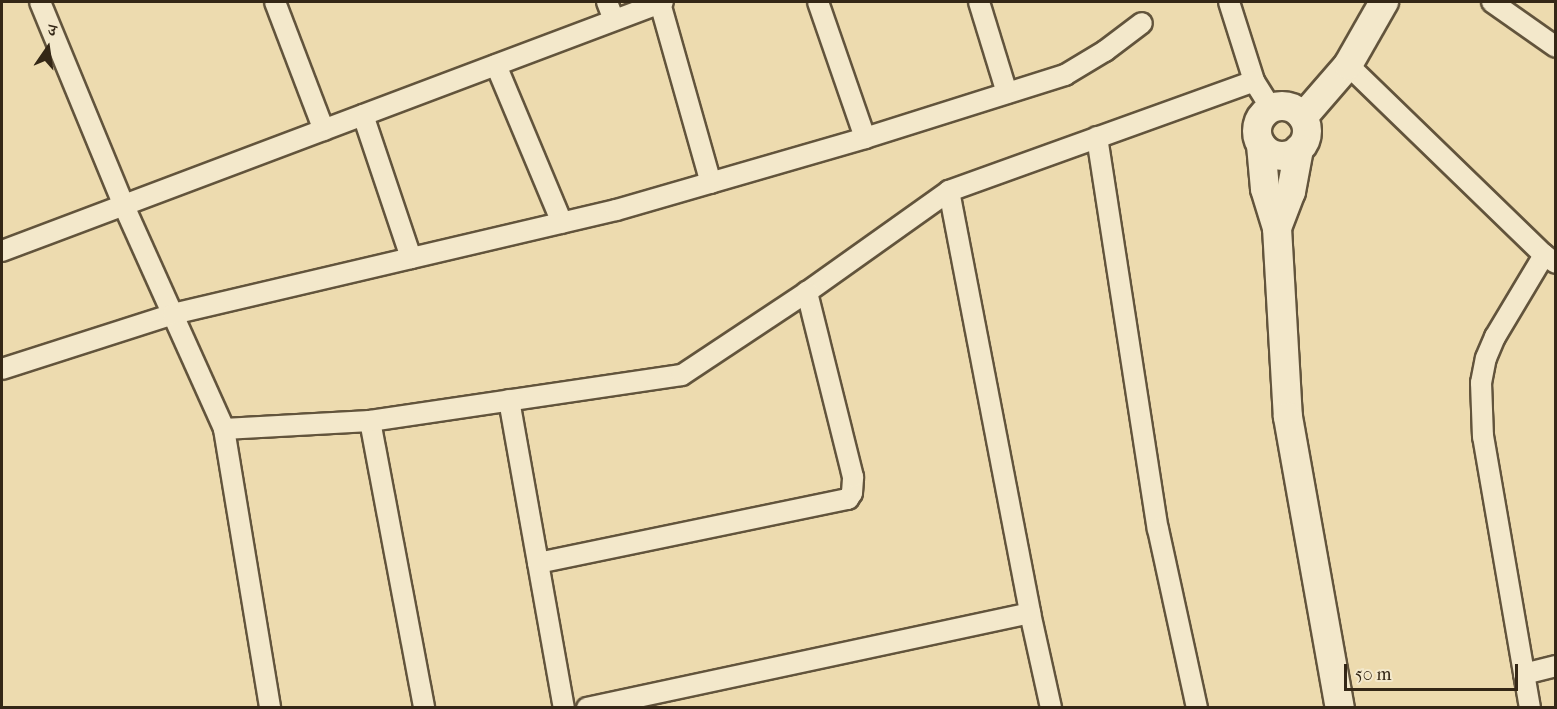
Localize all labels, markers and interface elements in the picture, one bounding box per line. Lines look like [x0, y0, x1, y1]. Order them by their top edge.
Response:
north arrow [18, 18, 78, 78]
text: उ [46, 20, 58, 40]
scale bar [1347, 652, 1521, 690]
text: 50 m [1355, 664, 1391, 685]

